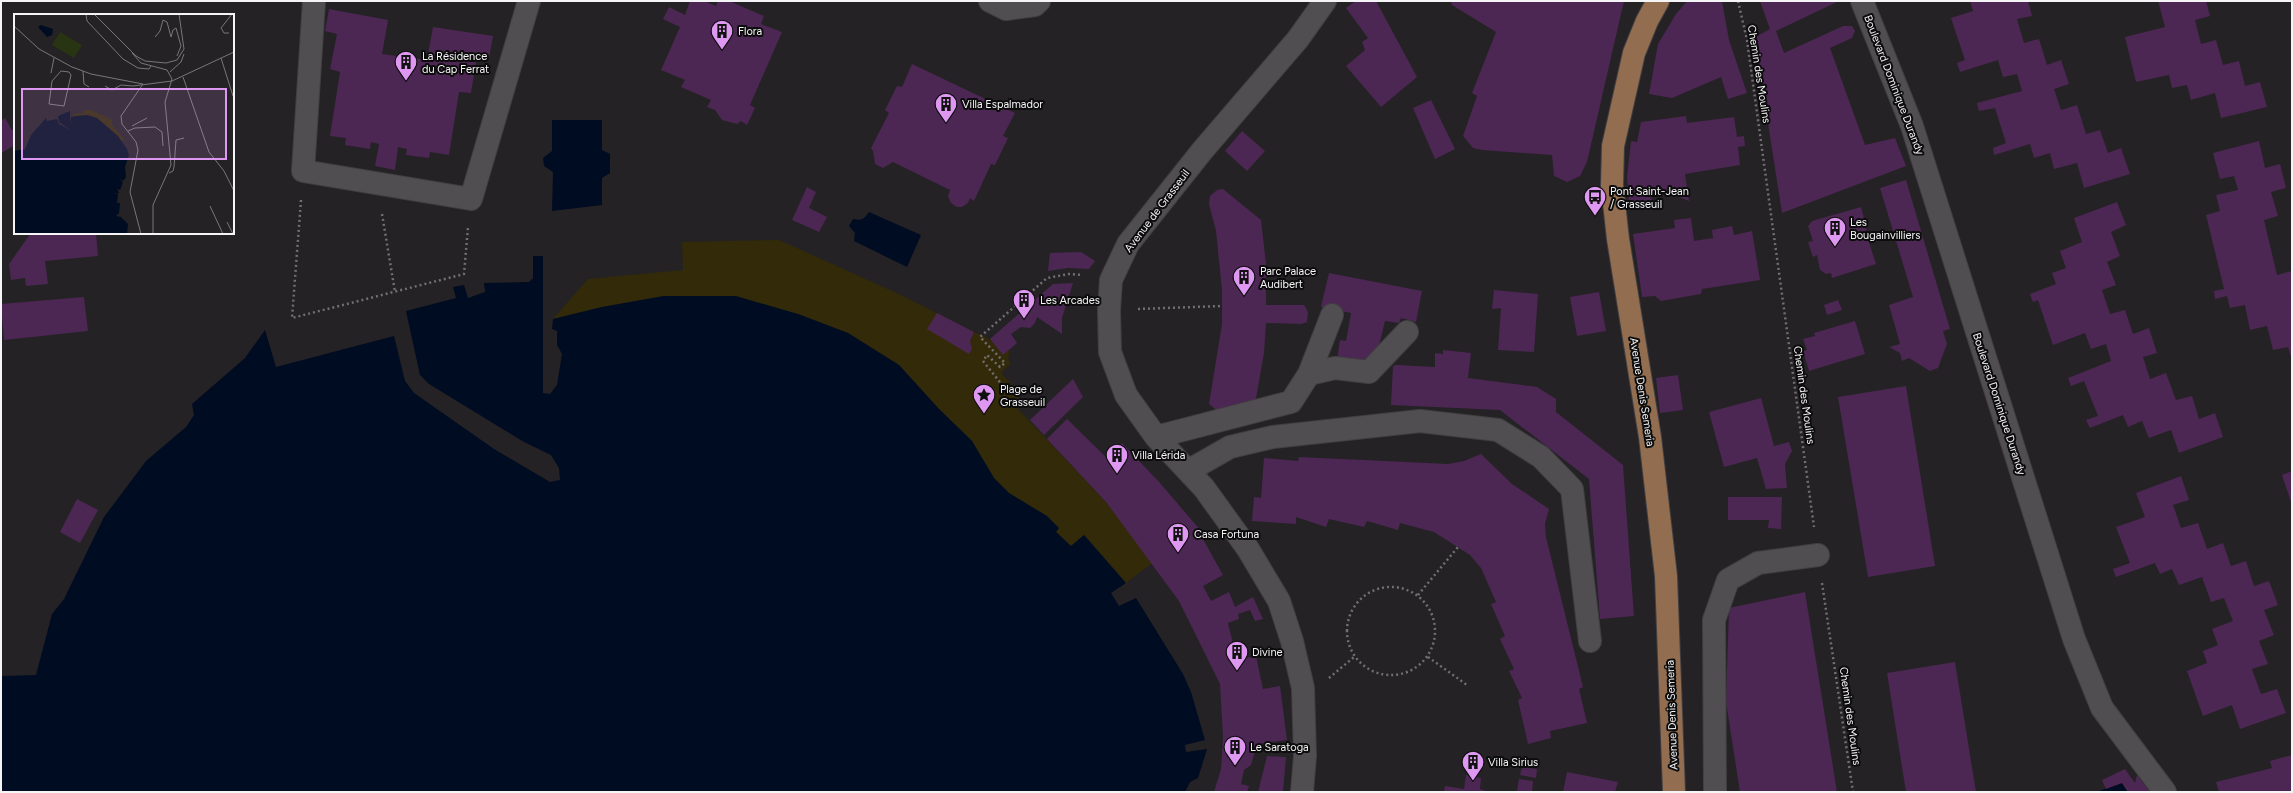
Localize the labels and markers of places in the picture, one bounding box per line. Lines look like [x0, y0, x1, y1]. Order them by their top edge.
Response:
building icon: Flora [709, 18, 735, 51]
place label: Flora [738, 25, 762, 38]
building icon: La Résidence du Cap Ferrat [393, 49, 419, 82]
place label: La Résidence du Cap Ferrat [422, 50, 489, 76]
building icon: Villa Espalmador [933, 91, 959, 124]
place label: Villa Espalmador [962, 98, 1043, 111]
bus stop icon: Pont Saint-Jean / Grasseuil [1582, 184, 1608, 217]
place label: Pont Saint-Jean / Grasseuil [1610, 185, 1689, 211]
building icon: Les Bougainvilliers [1822, 215, 1848, 248]
place label: Les Bougainvilliers [1850, 216, 1920, 242]
building icon: Parc Palace Audibert [1231, 264, 1257, 297]
place label: Parc Palace Audibert [1260, 265, 1316, 291]
building icon: Les Arcades [1011, 287, 1037, 320]
place label: Les Arcades [1040, 294, 1100, 307]
place icon: Plage de Grasseuil [971, 382, 997, 415]
place label: Plage de Grasseuil [1000, 383, 1045, 409]
building icon: Villa Lérida [1104, 442, 1130, 475]
place label: Villa Lérida [1132, 449, 1185, 462]
building icon: Casa Fortuna [1165, 521, 1191, 554]
place label: Casa Fortuna [1194, 528, 1259, 541]
building icon: Divine [1224, 639, 1250, 672]
place label: Divine [1252, 646, 1283, 659]
building icon: Le Saratoga [1222, 734, 1248, 767]
place label: Le Saratoga [1250, 741, 1309, 754]
building icon: Villa Sirius [1460, 749, 1486, 782]
place label: Villa Sirius [1488, 756, 1538, 769]

